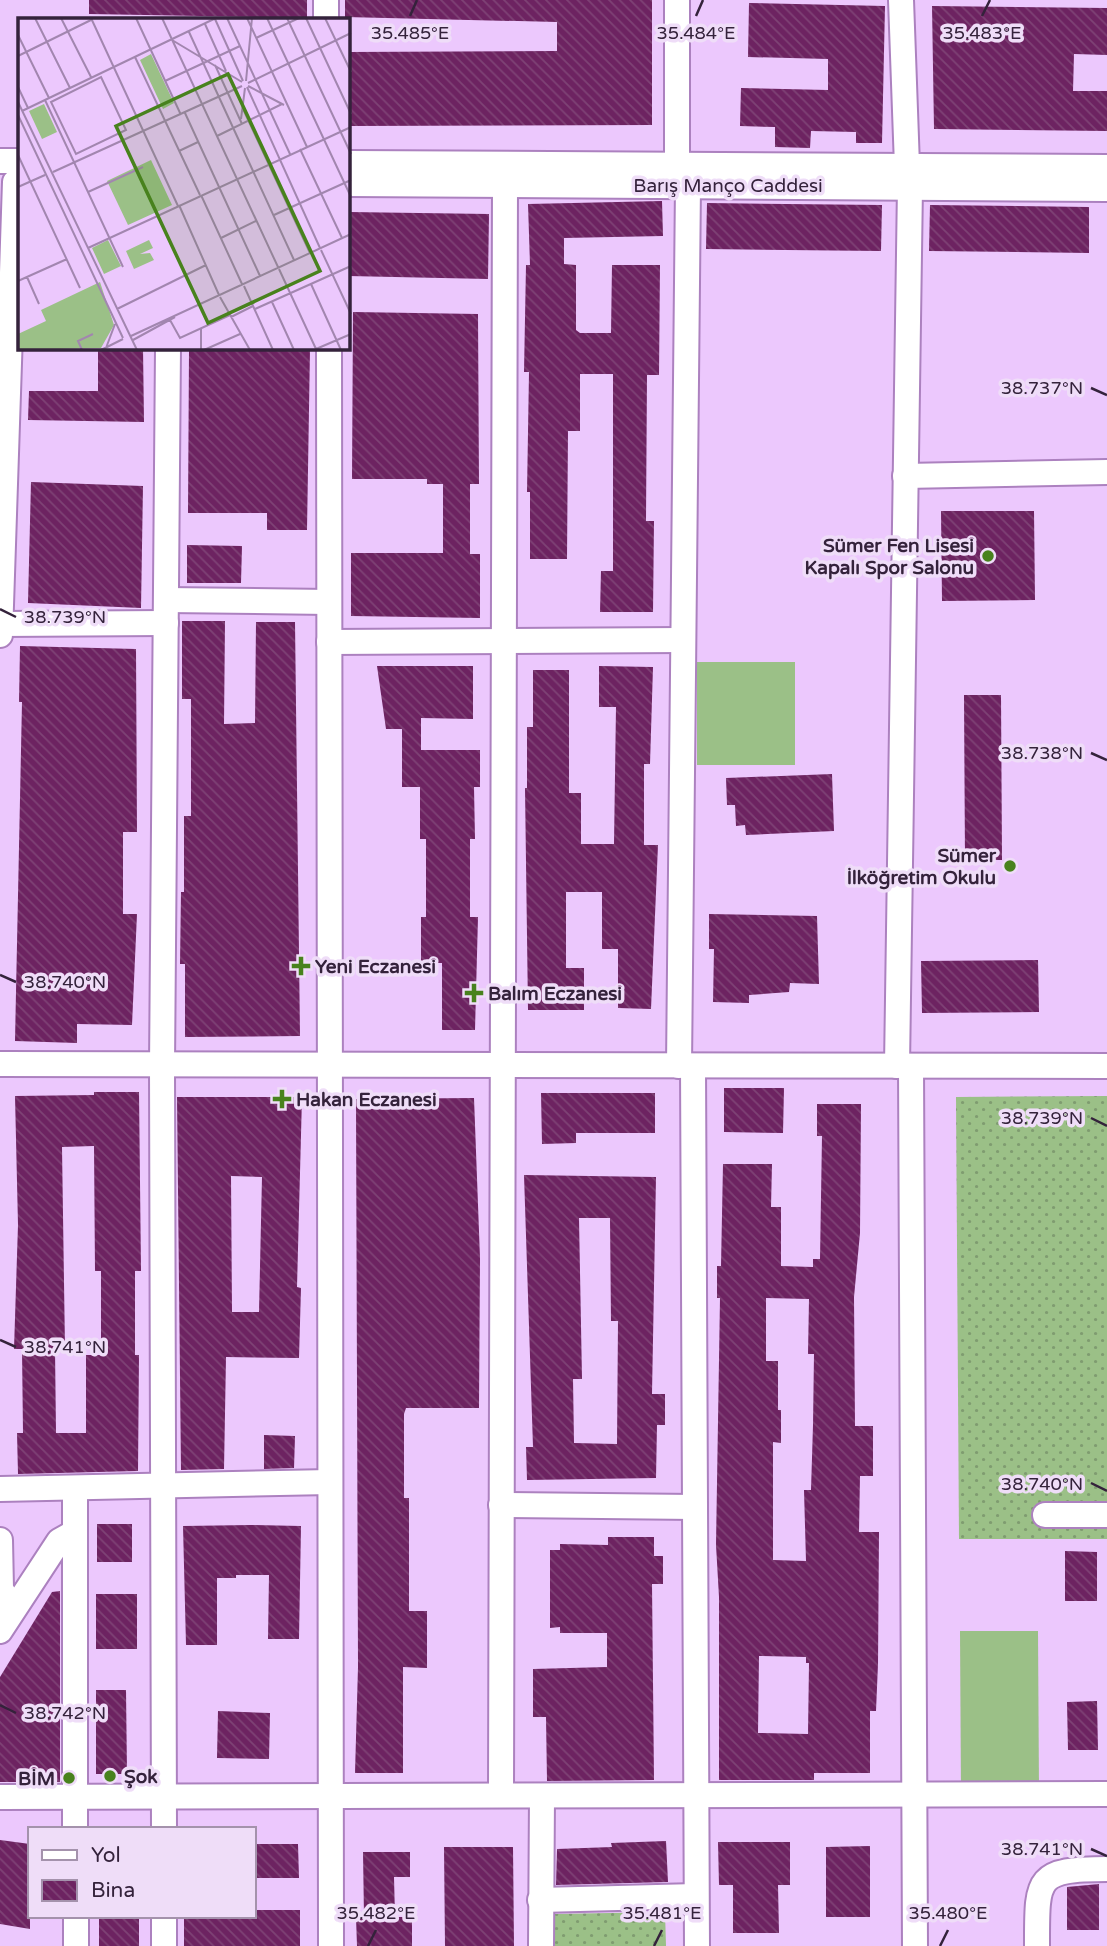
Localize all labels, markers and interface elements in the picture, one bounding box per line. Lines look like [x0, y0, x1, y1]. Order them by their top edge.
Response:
inset map [18, 18, 350, 350]
text: 35.485°E [371, 22, 449, 44]
text: 35.484°E [657, 22, 735, 44]
text: 35.483°E [943, 22, 1021, 44]
street label: Barış Manço Caddesi [633, 175, 823, 197]
text: 38.737°N [1001, 377, 1083, 399]
place label: Sümer Fen Lisesi Kapalı Spor Salonu [804, 535, 974, 580]
marker: Sümer Fen Lisesi Kapalı Spor Salonu [980, 548, 996, 564]
text: 38.739°N [24, 606, 106, 628]
text: 38.738°N [1001, 742, 1083, 764]
place label: Sümer İlköğretim Okulu [847, 845, 997, 890]
marker: Sümer İlköğretim Okulu [1002, 858, 1018, 874]
place label: Yeni Eczanesi [315, 956, 436, 978]
marker: Yeni Eczanesi [293, 958, 309, 974]
text: 38.740°N [24, 971, 106, 993]
place label: Balım Eczanesi [488, 983, 622, 1005]
marker: Balım Eczanesi [466, 985, 482, 1001]
place label: Hakan Eczanesi [296, 1089, 437, 1111]
marker: Hakan Eczanesi [274, 1091, 290, 1107]
text: 38.739°N [1001, 1107, 1083, 1129]
text: 38.741°N [24, 1336, 106, 1358]
text: 38.740°N [1001, 1473, 1083, 1495]
text: 38.742°N [24, 1702, 106, 1724]
place label: Şok [124, 1766, 158, 1789]
place label: BİM [18, 1768, 55, 1790]
marker: Şok [102, 1768, 118, 1784]
marker: BİM [61, 1770, 77, 1786]
legend [28, 1827, 256, 1918]
text: 38.741°N [1001, 1838, 1083, 1860]
text: Yol [91, 1843, 121, 1868]
text: Bina [91, 1878, 135, 1903]
text: 35.482°E [337, 1902, 415, 1924]
text: 35.481°E [623, 1902, 701, 1924]
text: 35.480°E [909, 1902, 987, 1924]

